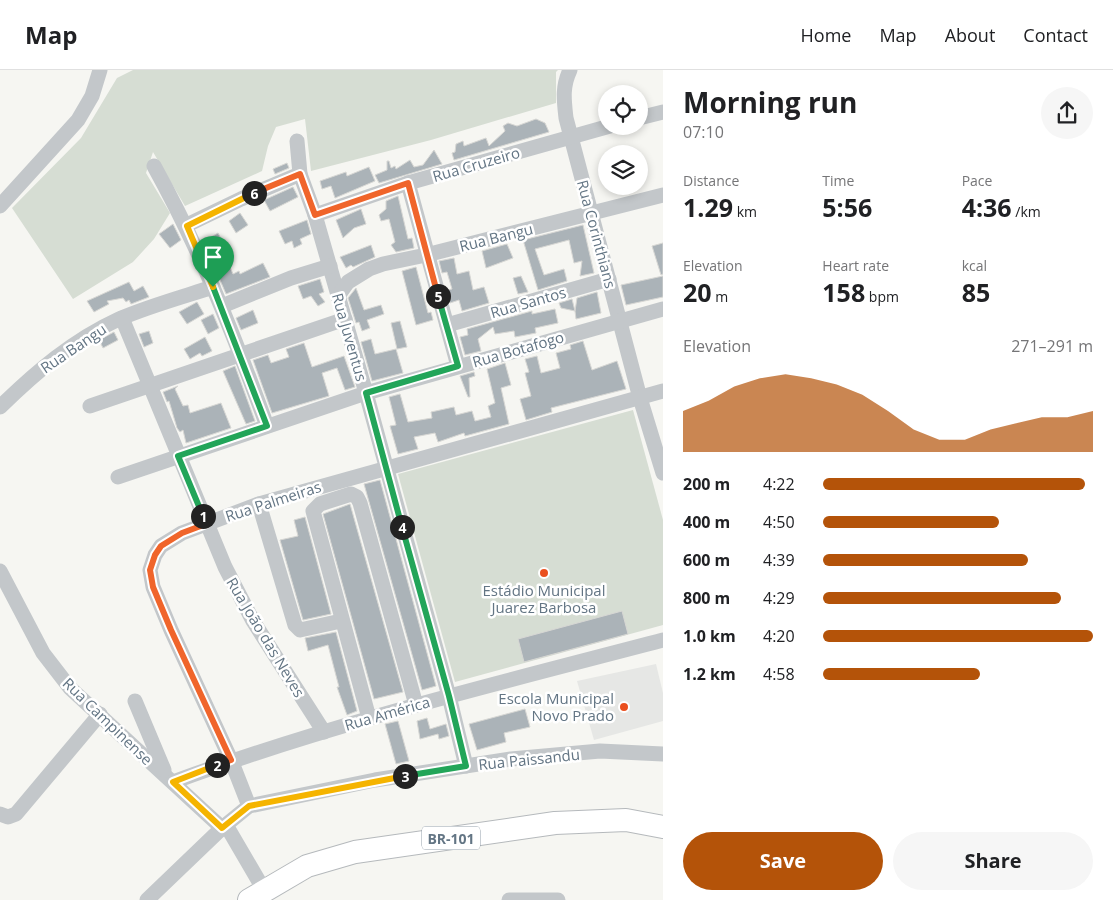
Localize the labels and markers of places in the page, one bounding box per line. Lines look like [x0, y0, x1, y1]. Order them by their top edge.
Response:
pin: 6 [242, 180, 266, 206]
pin [192, 236, 234, 287]
pin: 5 [426, 284, 450, 308]
pin: 1 [190, 504, 216, 528]
pin: 4 [390, 514, 414, 540]
marker: Estádio Municipal Juarez Barbosa [538, 567, 550, 579]
place label: Estádio Municipal Juarez Barbosa [483, 580, 606, 617]
place label: Escola Municipal Novo Prado [498, 688, 614, 725]
marker: Escola Municipal Novo Prado [618, 701, 630, 713]
pin: 2 [204, 752, 230, 778]
pin: 3 [392, 764, 418, 788]

